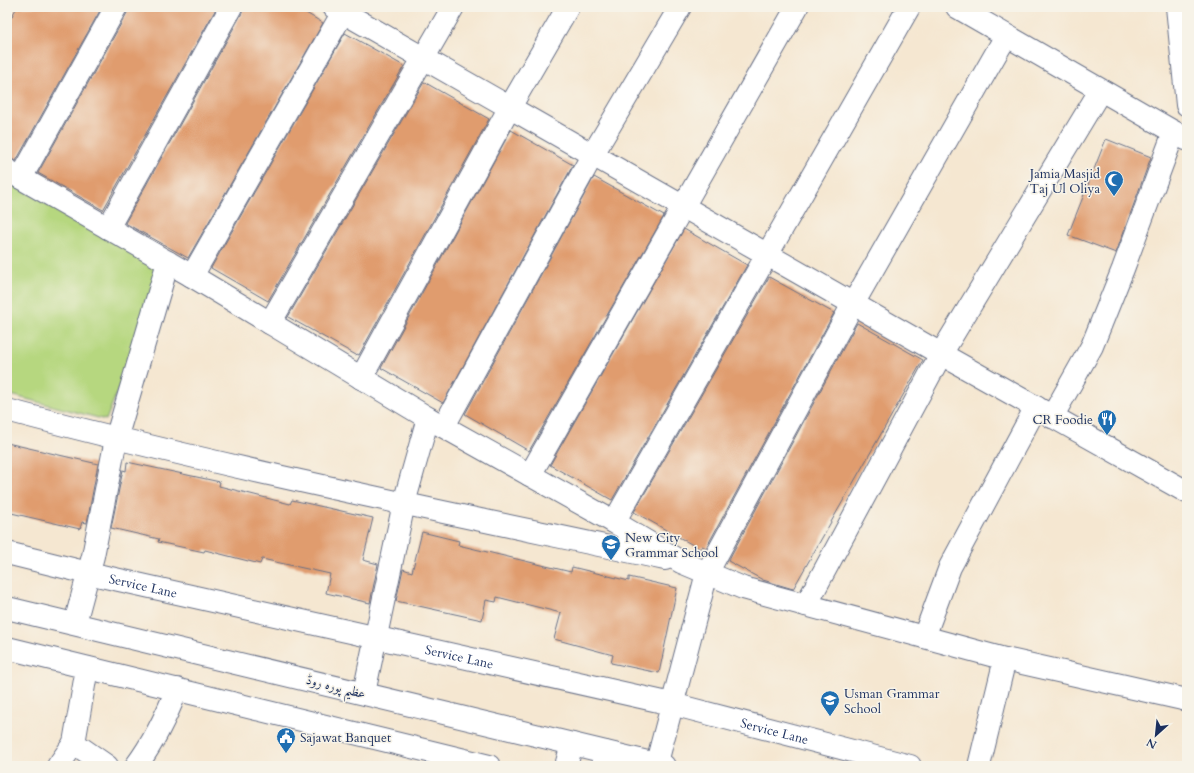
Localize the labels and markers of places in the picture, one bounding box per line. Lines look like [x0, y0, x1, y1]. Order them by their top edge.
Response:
place label: Jamia Masjid Taj Ul Oliya [1028, 165, 1100, 198]
mosque icon: Jamia Masjid Taj Ul Oliya [1103, 169, 1125, 197]
restaurant icon: CR Foodie [1096, 408, 1118, 436]
place label: CR Foodie [1033, 411, 1093, 429]
place label: New City Grammar School [625, 529, 719, 562]
school or university icon: New City Grammar School [600, 533, 622, 561]
place label: Usman Grammar School [844, 685, 940, 718]
school or university icon: Usman Grammar School [819, 689, 841, 717]
public building icon: Sajawat Banquet [275, 726, 297, 754]
place label: Sajawat Banquet [300, 729, 391, 747]

